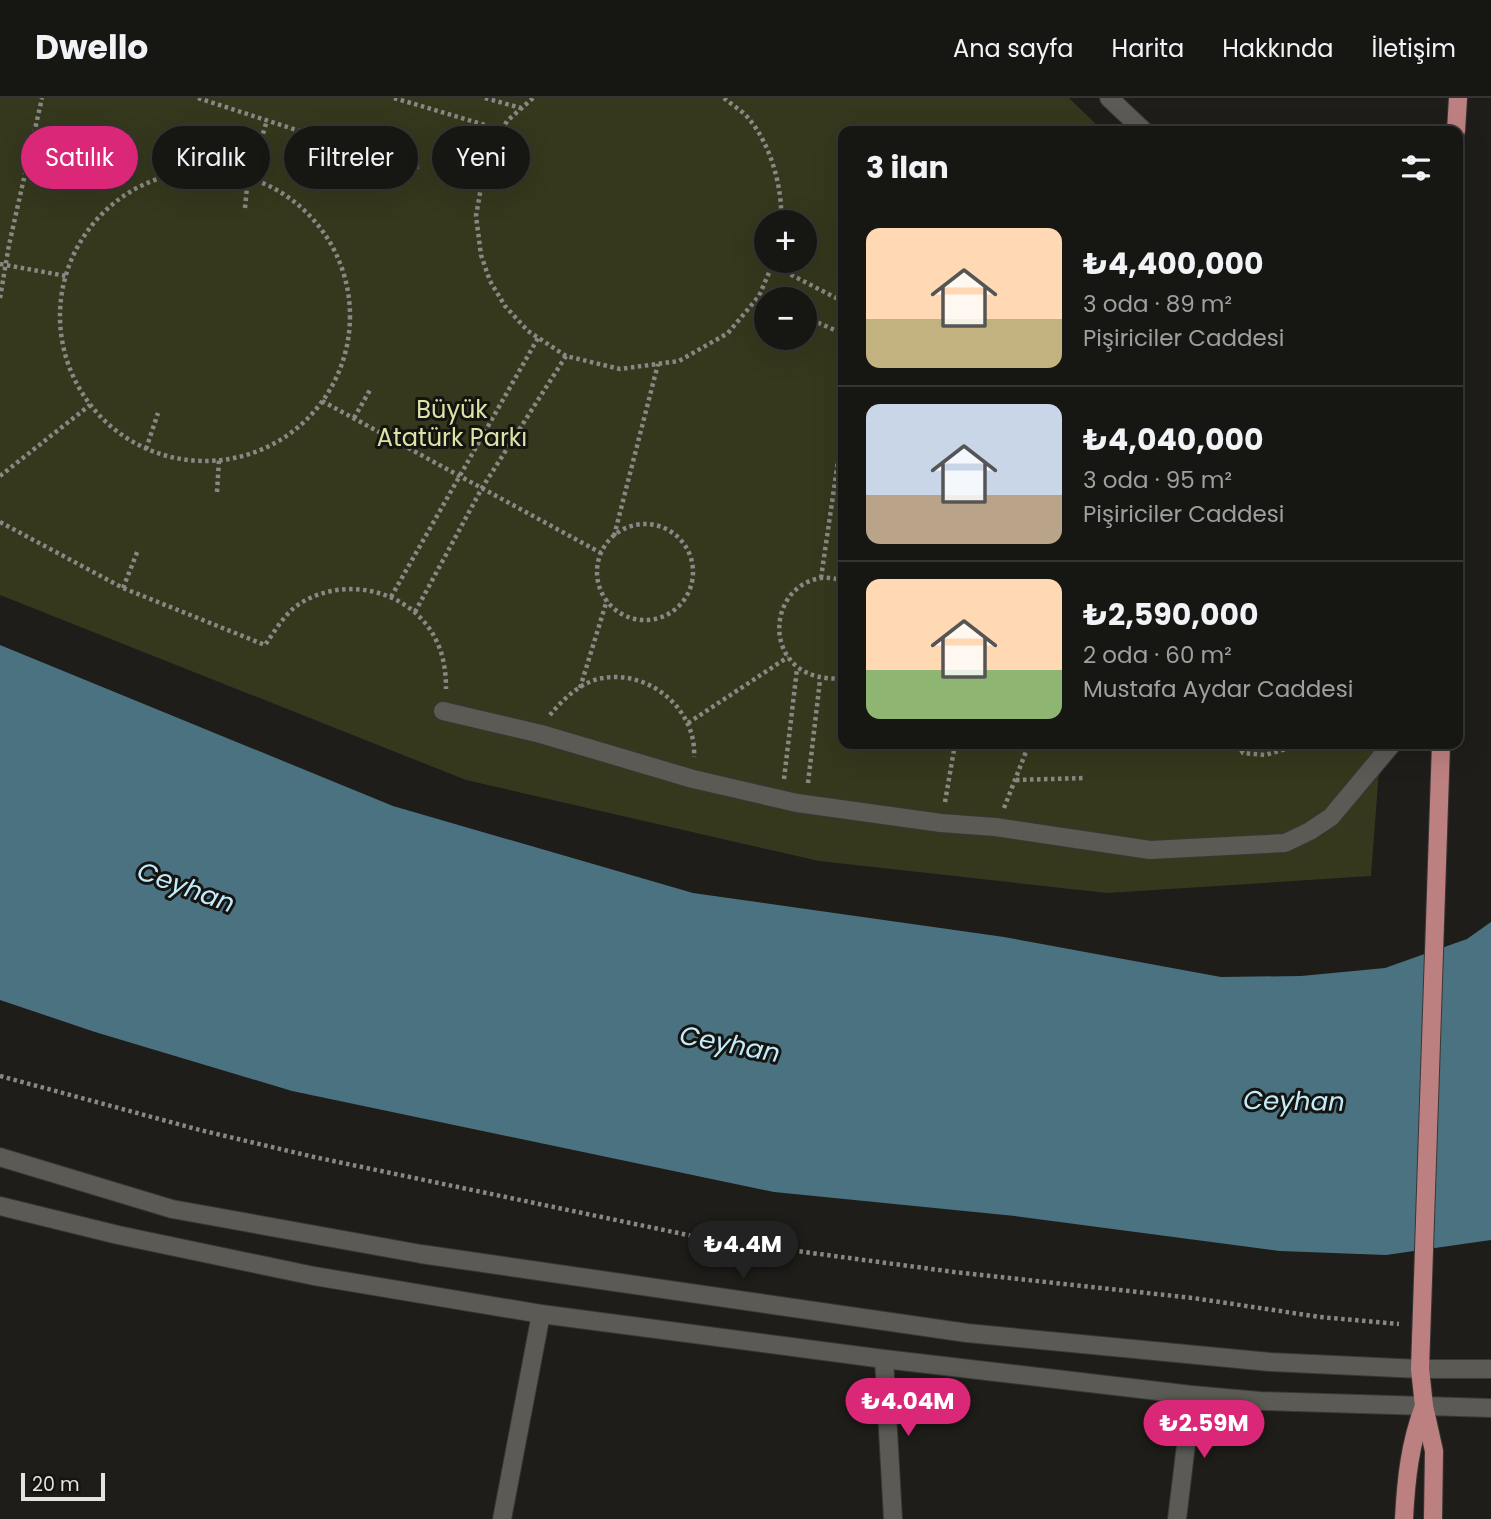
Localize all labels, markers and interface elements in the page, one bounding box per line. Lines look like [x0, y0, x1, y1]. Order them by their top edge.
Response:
text: Dwello [35, 24, 148, 71]
text: Ana sayfa [953, 32, 1074, 65]
text: Harita [1112, 32, 1184, 65]
text: Hakkında [1222, 32, 1334, 65]
text: İletişim [1372, 32, 1456, 65]
chip: Satılık [21, 126, 138, 189]
chip: Kiralık [152, 126, 270, 189]
chip: Filtreler [284, 126, 418, 189]
chip: Yeni [432, 126, 530, 189]
text: 3 ilan [866, 146, 949, 189]
icon: filters [1397, 149, 1435, 187]
map controls [754, 210, 817, 350]
button: + [754, 210, 817, 273]
text: ₺4,400,000 [1083, 242, 1264, 285]
icon: home [922, 256, 1006, 340]
button: − [754, 287, 817, 350]
text: 3 oda · 89 m² [1083, 288, 1232, 320]
text: Pişiriciler Caddesi [1083, 322, 1284, 354]
park label: Büyük Atatürk Parkı [377, 393, 527, 454]
text: ₺4,040,000 [1083, 418, 1264, 461]
icon: home [922, 432, 1006, 516]
text: 3 oda · 95 m² [1083, 464, 1232, 496]
text: Pişiriciler Caddesi [1083, 498, 1284, 530]
text: ₺2,590,000 [1083, 593, 1259, 636]
icon: home [922, 607, 1006, 691]
text: 2 oda · 60 m² [1083, 639, 1232, 671]
text: Mustafa Aydar Caddesi [1083, 673, 1353, 705]
water label: Ceyhan [132, 853, 240, 921]
water label: Ceyhan [677, 1017, 783, 1071]
water label: Ceyhan [1243, 1082, 1345, 1120]
pin: ₺4.4M [694, 1222, 792, 1281]
text: ₺4.4M [704, 1228, 782, 1260]
pin: ₺4.04M [851, 1378, 965, 1438]
text: ₺4.04M [862, 1385, 954, 1417]
pin: ₺2.59M [1147, 1400, 1261, 1460]
text: ₺2.59M [1159, 1407, 1249, 1439]
scale bar [21, 1470, 105, 1502]
text: 20 m [32, 1471, 80, 1498]

